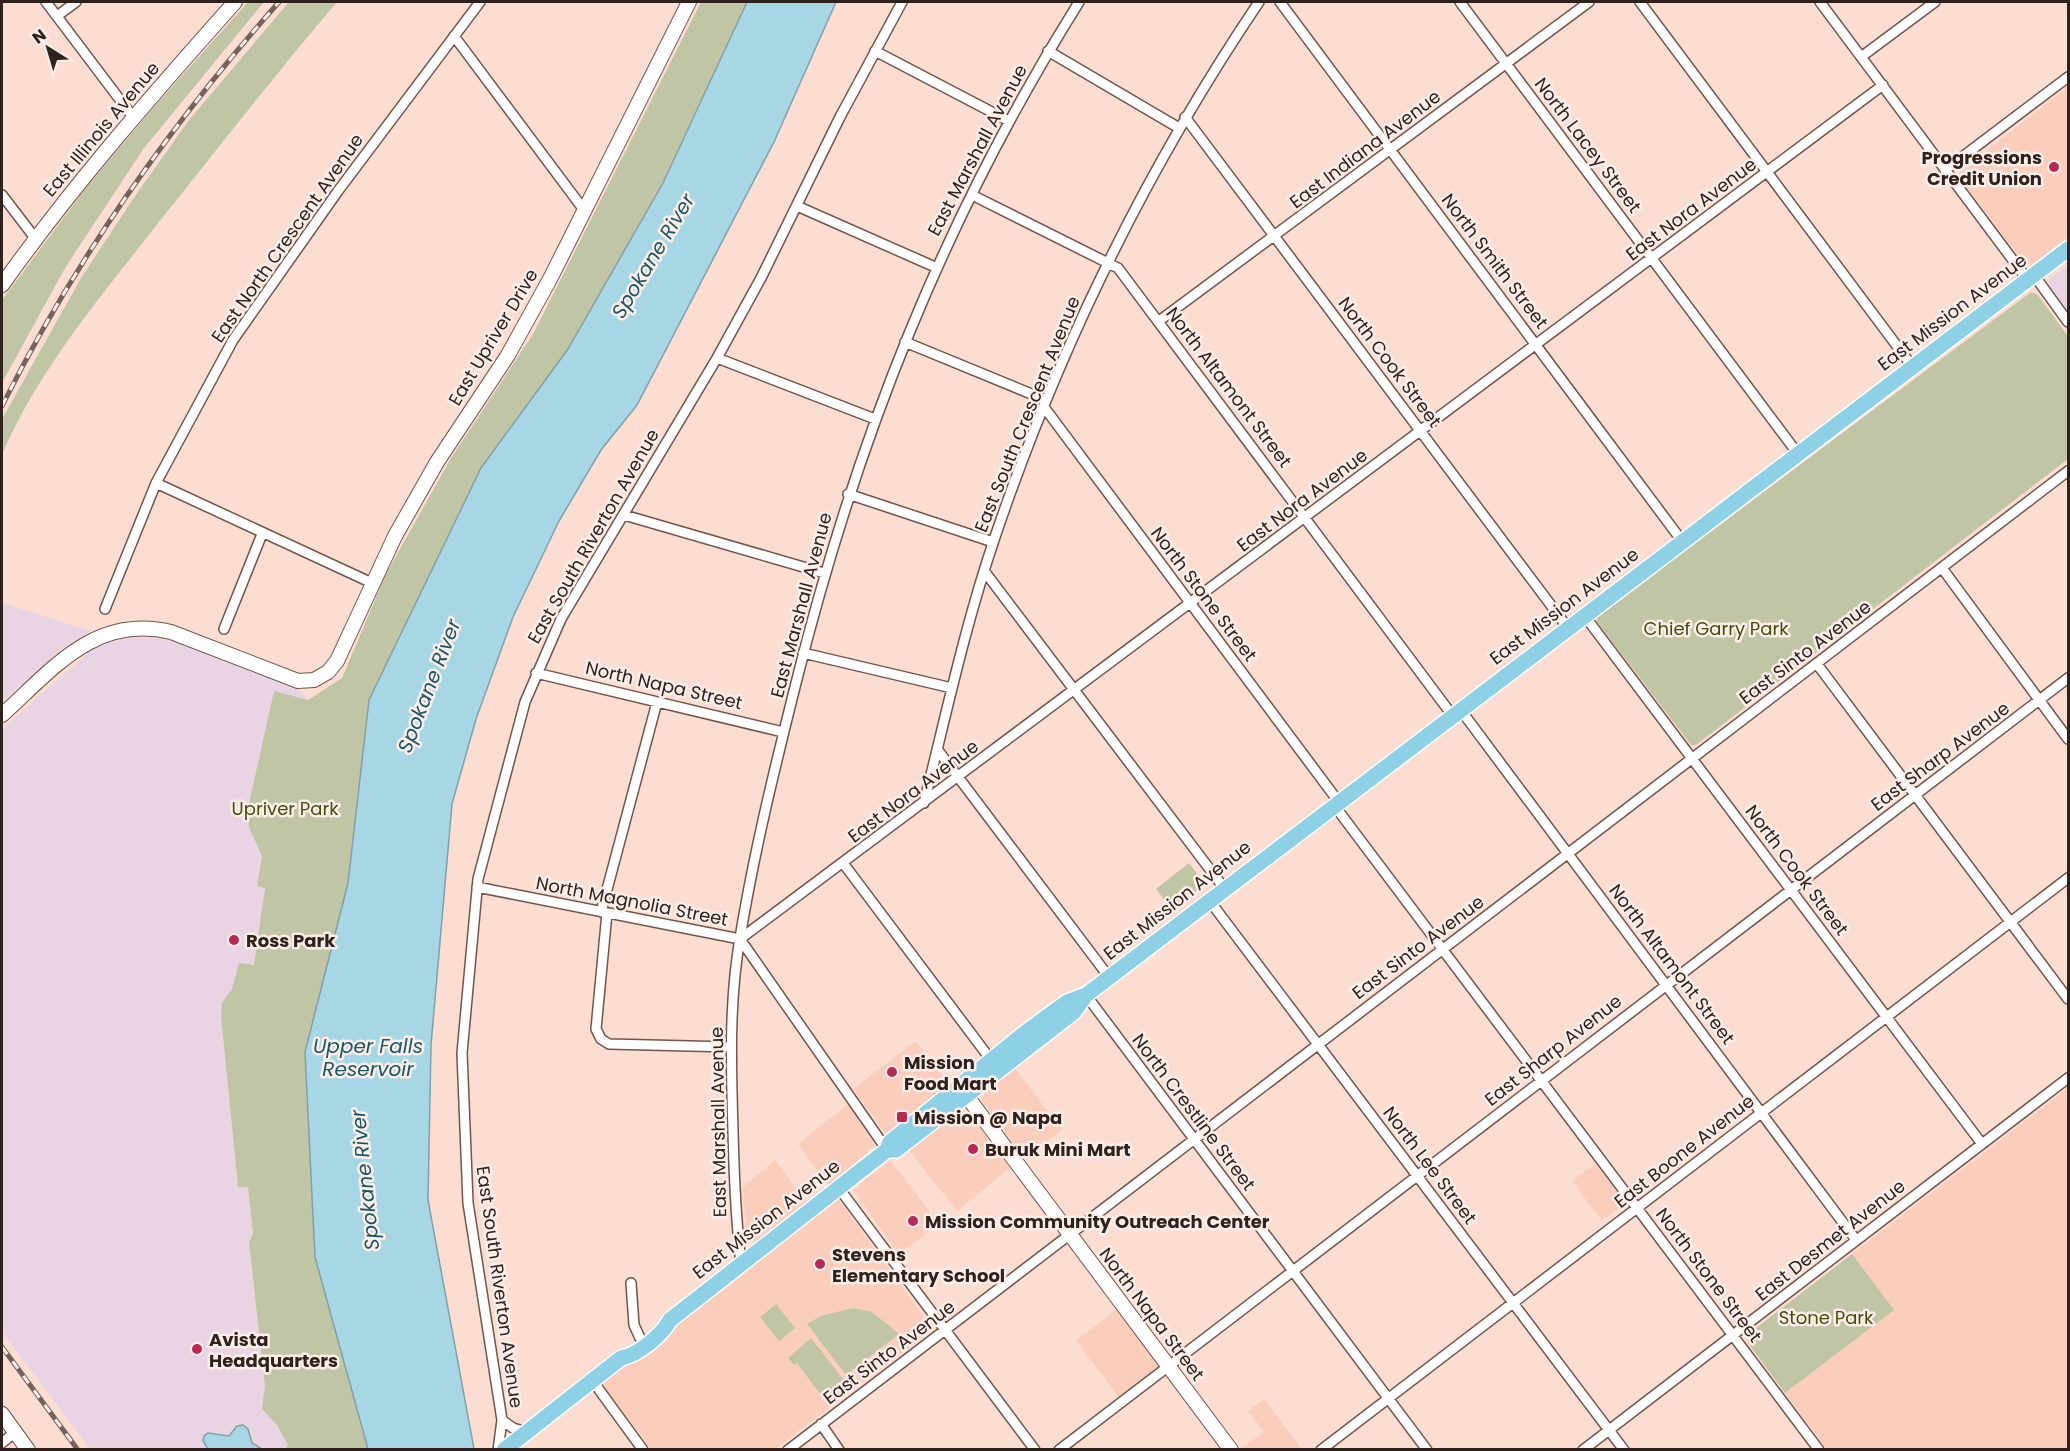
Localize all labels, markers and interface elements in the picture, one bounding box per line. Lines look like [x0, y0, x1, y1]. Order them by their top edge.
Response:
north arrow [18, 18, 78, 78]
text: N [28, 24, 51, 49]
street label: East Illinois Avenue [37, 56, 165, 202]
street label: East Marshall Avenue [921, 60, 1033, 240]
street label: North Lacey Street [1529, 72, 1647, 218]
street label: East Indiana Avenue [1284, 84, 1446, 214]
street label: East North Crescent Avenue [205, 129, 369, 347]
place label: Progressions Credit Union [1922, 145, 2042, 191]
street label: East Nora Avenue [1621, 152, 1761, 266]
marker: Progressions Credit Union [2047, 160, 2061, 174]
water label: Spokane River [605, 188, 702, 324]
street label: North Smith Street [1436, 188, 1554, 334]
street label: East Mission Avenue [1872, 248, 2032, 376]
street label: East Upriver Drive [442, 264, 544, 410]
street label: East South Crescent Avenue [968, 292, 1086, 536]
street label: North Cook Street [1333, 292, 1447, 432]
street label: North Altamont Street [1160, 302, 1298, 472]
street label: East South Riverton Avenue [521, 424, 665, 648]
street label: East Nora Avenue [1232, 443, 1372, 557]
street label: East Marshall Avenue [764, 510, 838, 700]
street label: North Stone Street [1145, 522, 1263, 666]
street label: East Mission Avenue [1484, 542, 1644, 670]
street label: East Sinto Avenue [1734, 594, 1876, 710]
water label: Spokane River [391, 615, 468, 757]
park label: Chief Garry Park [1644, 616, 1789, 641]
street label: North Napa Street [583, 655, 745, 715]
street label: East Sharp Avenue [1866, 696, 2014, 816]
street label: East Nora Avenue [843, 734, 983, 848]
park label: Upriver Park [232, 796, 339, 821]
street label: North Cook Street [1740, 800, 1854, 940]
street label: East Mission Avenue [1098, 835, 1256, 965]
street label: North Magnolia Street [534, 870, 730, 932]
street label: North Altamont Street [1603, 879, 1741, 1049]
street label: East Sinto Avenue [1347, 889, 1489, 1005]
place label: Ross Park [246, 928, 336, 953]
marker: Ross Park [227, 933, 241, 947]
street label: East Sharp Avenue [1479, 989, 1627, 1111]
street label: East Marshall Avenue [704, 1026, 732, 1218]
street label: North Crestline Street [1127, 1028, 1261, 1196]
water label: Upper Falls Reservoir [313, 1032, 423, 1083]
place label: Mission Food Mart [904, 1050, 997, 1096]
marker: Mission Food Mart [885, 1065, 899, 1079]
street label: East Boone Avenue [1609, 1088, 1759, 1214]
street label: North Lee Street [1377, 1101, 1483, 1229]
place label: Mission @ Napa [914, 1105, 1062, 1130]
water label: Spokane River [344, 1108, 386, 1252]
marker: Mission @ Napa [895, 1110, 909, 1124]
place label: Buruk Mini Mart [985, 1137, 1131, 1162]
marker: Buruk Mini Mart [966, 1142, 980, 1156]
street label: East Mission Avenue [687, 1154, 845, 1284]
street label: East South Riverton Avenue [471, 1164, 529, 1410]
street label: East Desmet Avenue [1750, 1173, 1910, 1307]
street label: North Stone Street [1650, 1203, 1768, 1347]
place label: Mission Community Outreach Center [925, 1209, 1270, 1234]
marker: Mission Community Outreach Center [906, 1214, 920, 1228]
place label: Stevens Elementary School [832, 1242, 1005, 1288]
street label: North Napa Street [1094, 1242, 1210, 1386]
marker: Stevens Elementary School [813, 1257, 827, 1271]
street label: East Sinto Avenue [818, 1294, 960, 1410]
park label: Stone Park [1779, 1305, 1874, 1330]
place label: Avista Headquarters [209, 1327, 338, 1373]
marker: Avista Headquarters [190, 1342, 204, 1356]

